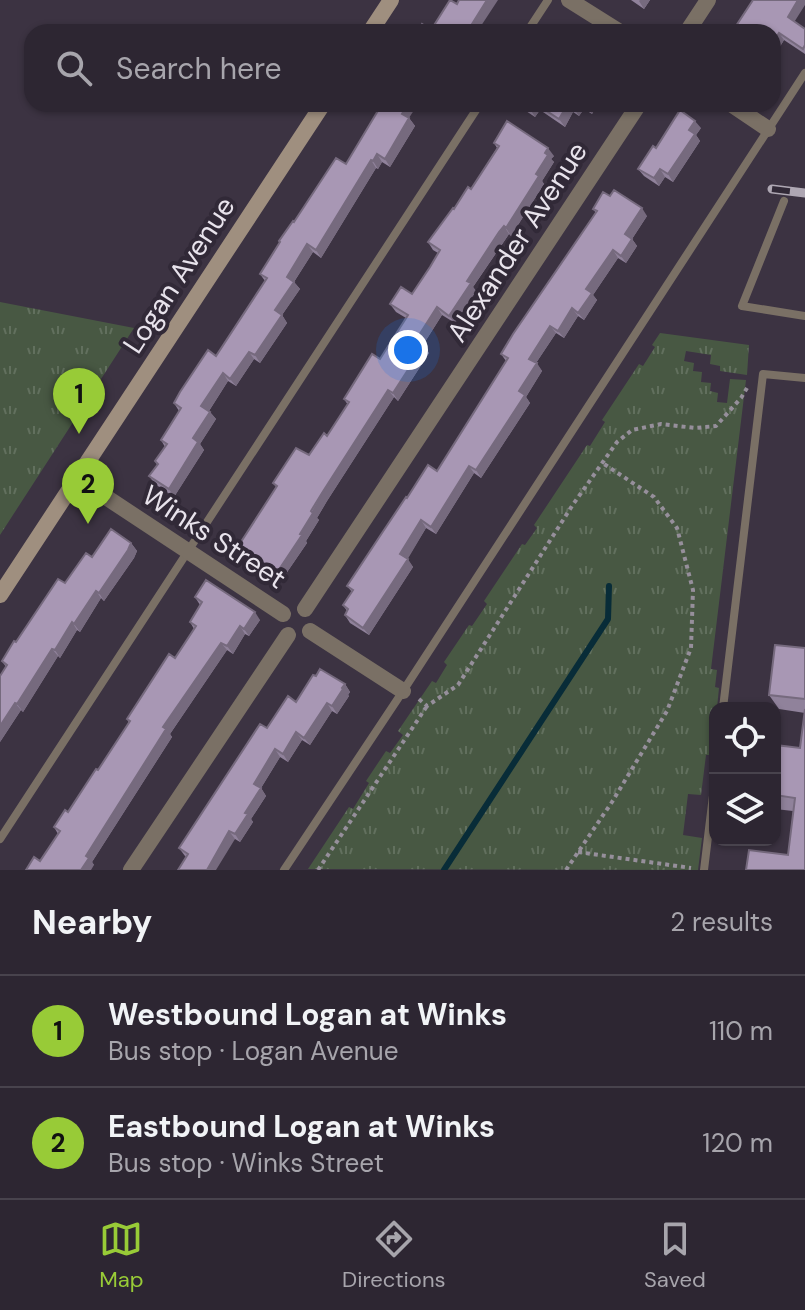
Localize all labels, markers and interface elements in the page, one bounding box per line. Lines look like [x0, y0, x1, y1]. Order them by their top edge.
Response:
search box [24, 24, 781, 112]
icon: search [52, 46, 96, 90]
text: Search here [116, 49, 282, 88]
street label: Alexander Avenue [438, 135, 596, 349]
street label: Logan Avenue [115, 190, 243, 360]
your location [388, 330, 428, 370]
pin: 1 [53, 368, 105, 434]
pin: 2 [62, 458, 114, 524]
street label: Winks Street [135, 477, 293, 597]
map controls [709, 702, 781, 846]
button: locate [709, 702, 781, 774]
button: layers [709, 774, 781, 846]
text: Nearby [32, 900, 152, 945]
text: 2 results [670, 905, 773, 939]
text: Westbound Logan at Winks [108, 995, 507, 1034]
text: 1 [53, 1014, 63, 1048]
text: 110 m [709, 1014, 773, 1048]
text: Bus stop · Logan Avenue [108, 1034, 398, 1068]
text: Eastbound Logan at Winks [108, 1107, 495, 1146]
text: 2 [50, 1126, 66, 1160]
text: 120 m [702, 1126, 773, 1160]
text: Bus stop · Winks Street [108, 1146, 384, 1180]
tab: Map [99, 1217, 144, 1294]
tab: Directions [342, 1217, 446, 1294]
tab: Saved [644, 1217, 706, 1294]

